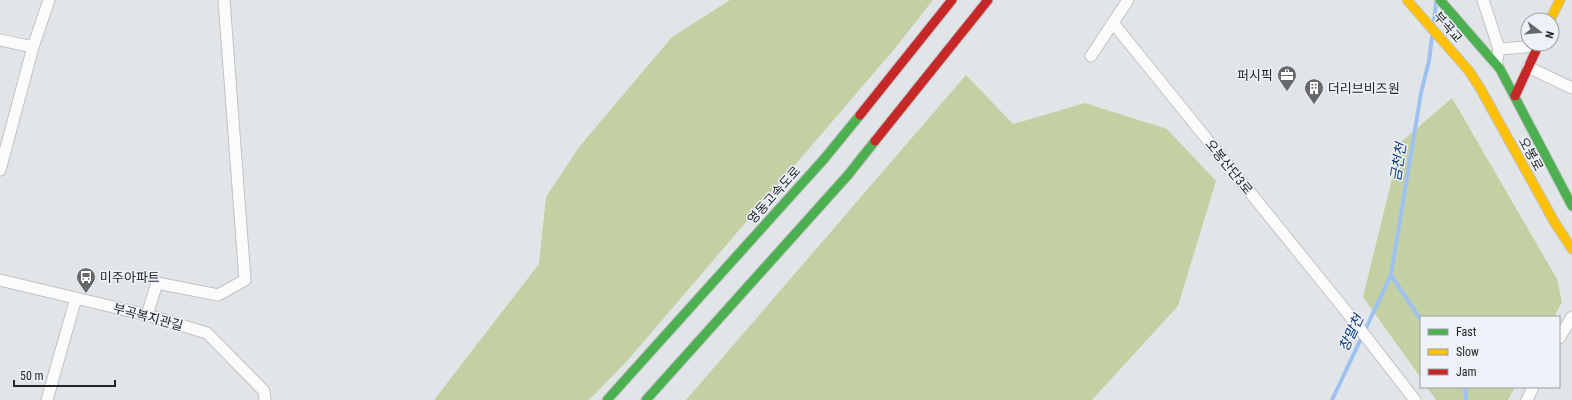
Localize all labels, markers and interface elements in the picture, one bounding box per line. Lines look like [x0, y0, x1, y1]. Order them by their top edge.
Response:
street label: 부곡교 [1431, 9, 1465, 45]
north arrow [1520, 12, 1560, 52]
text: N [1542, 30, 1556, 40]
office icon: 퍼시픽 [1276, 64, 1298, 92]
place label: 퍼시픽 [1237, 68, 1273, 83]
building icon: 더리브비즈원 [1303, 77, 1325, 105]
place label: 더리브비즈원 [1328, 81, 1400, 96]
street label: 오봉로 [1516, 135, 1546, 173]
street label: 오봉산단3로 [1202, 137, 1256, 197]
water label: 금천천 [1387, 141, 1409, 182]
street label: 영동고속도로 [744, 163, 804, 227]
bus stop icon: 미주아파트 [75, 266, 97, 294]
place label: 미주아파트 [100, 270, 160, 285]
street label: 부곡복지관길 [111, 300, 185, 334]
water label: 창말천 [1336, 311, 1367, 354]
legend [1420, 316, 1560, 388]
text: Fast [1456, 325, 1477, 339]
text: Slow [1456, 345, 1479, 359]
scale bar [14, 362, 115, 388]
text: Jam [1456, 365, 1477, 379]
text: 50 m [20, 369, 44, 383]

